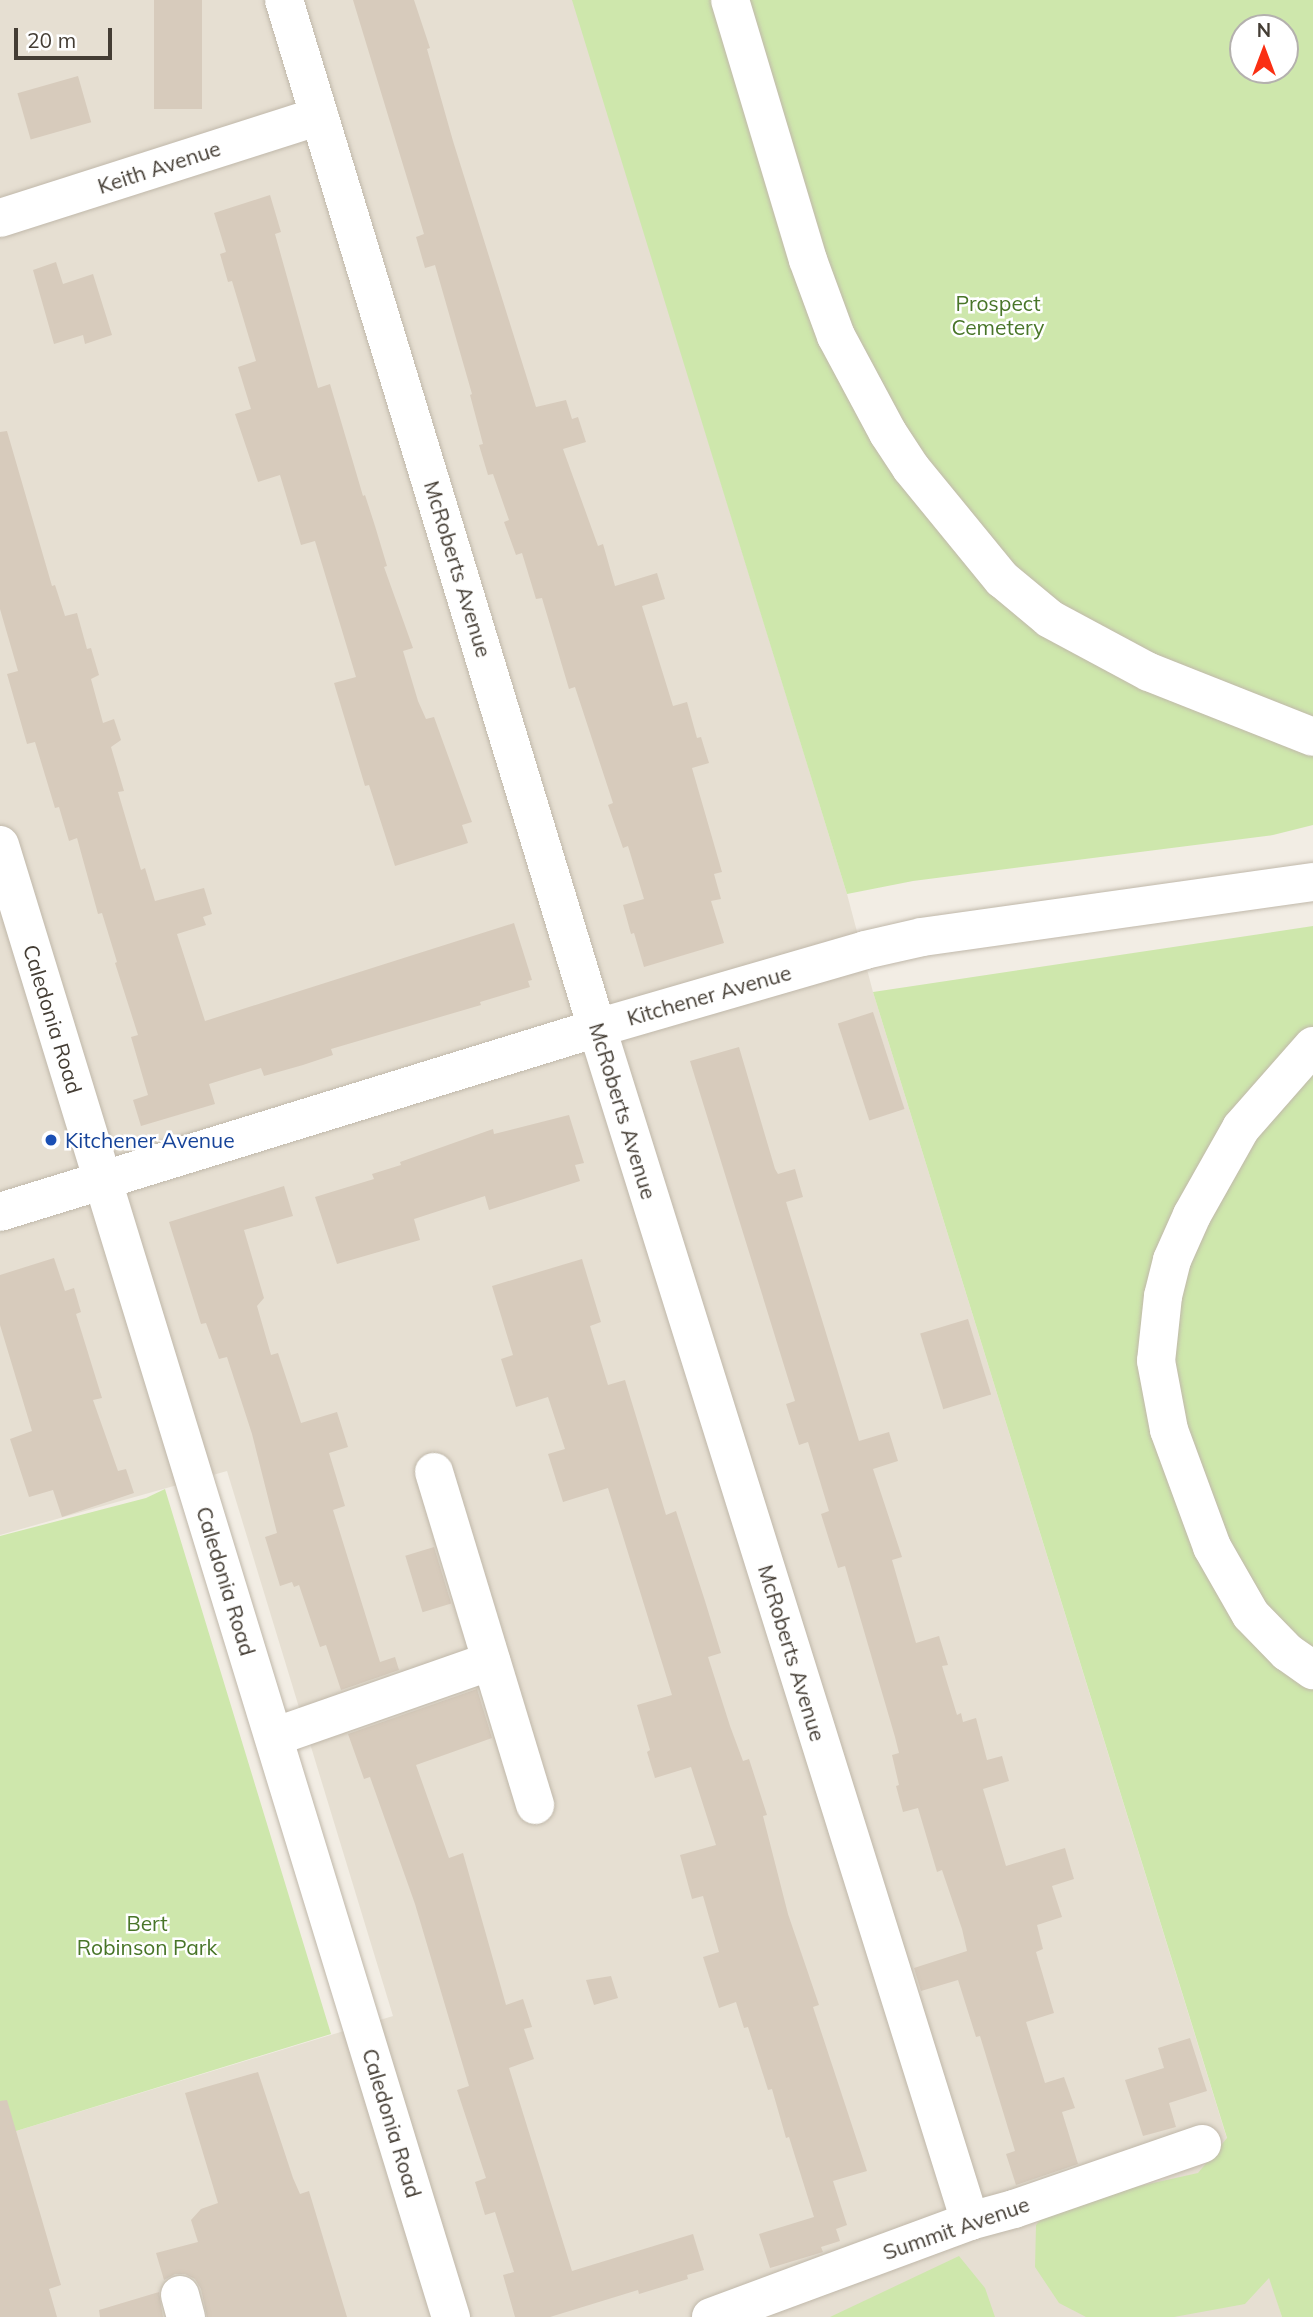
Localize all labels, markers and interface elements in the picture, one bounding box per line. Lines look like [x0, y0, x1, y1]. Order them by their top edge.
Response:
scale bar [18, 14, 116, 58]
north arrow [1229, 14, 1299, 84]
text: N [1257, 18, 1271, 42]
text: 20 m [27, 27, 76, 53]
street label: Keith Avenue [94, 135, 224, 199]
park label: Prospect Cemetery [952, 290, 1044, 340]
street label: McRoberts Avenue [419, 478, 497, 660]
street label: Caledonia Road [18, 941, 88, 1097]
street label: Kitchener Avenue [624, 960, 794, 1030]
street label: McRoberts Avenue [584, 1020, 662, 1202]
place label: Kitchener Avenue [65, 1127, 235, 1153]
marker: Kitchener Avenue [43, 1132, 59, 1148]
street label: Caledonia Road [191, 1503, 261, 1659]
street label: McRoberts Avenue [753, 1562, 831, 1744]
park label: Bert Robinson Park [77, 1910, 217, 1960]
street label: Caledonia Road [357, 2045, 427, 2201]
street label: Summit Avenue [880, 2191, 1032, 2265]

